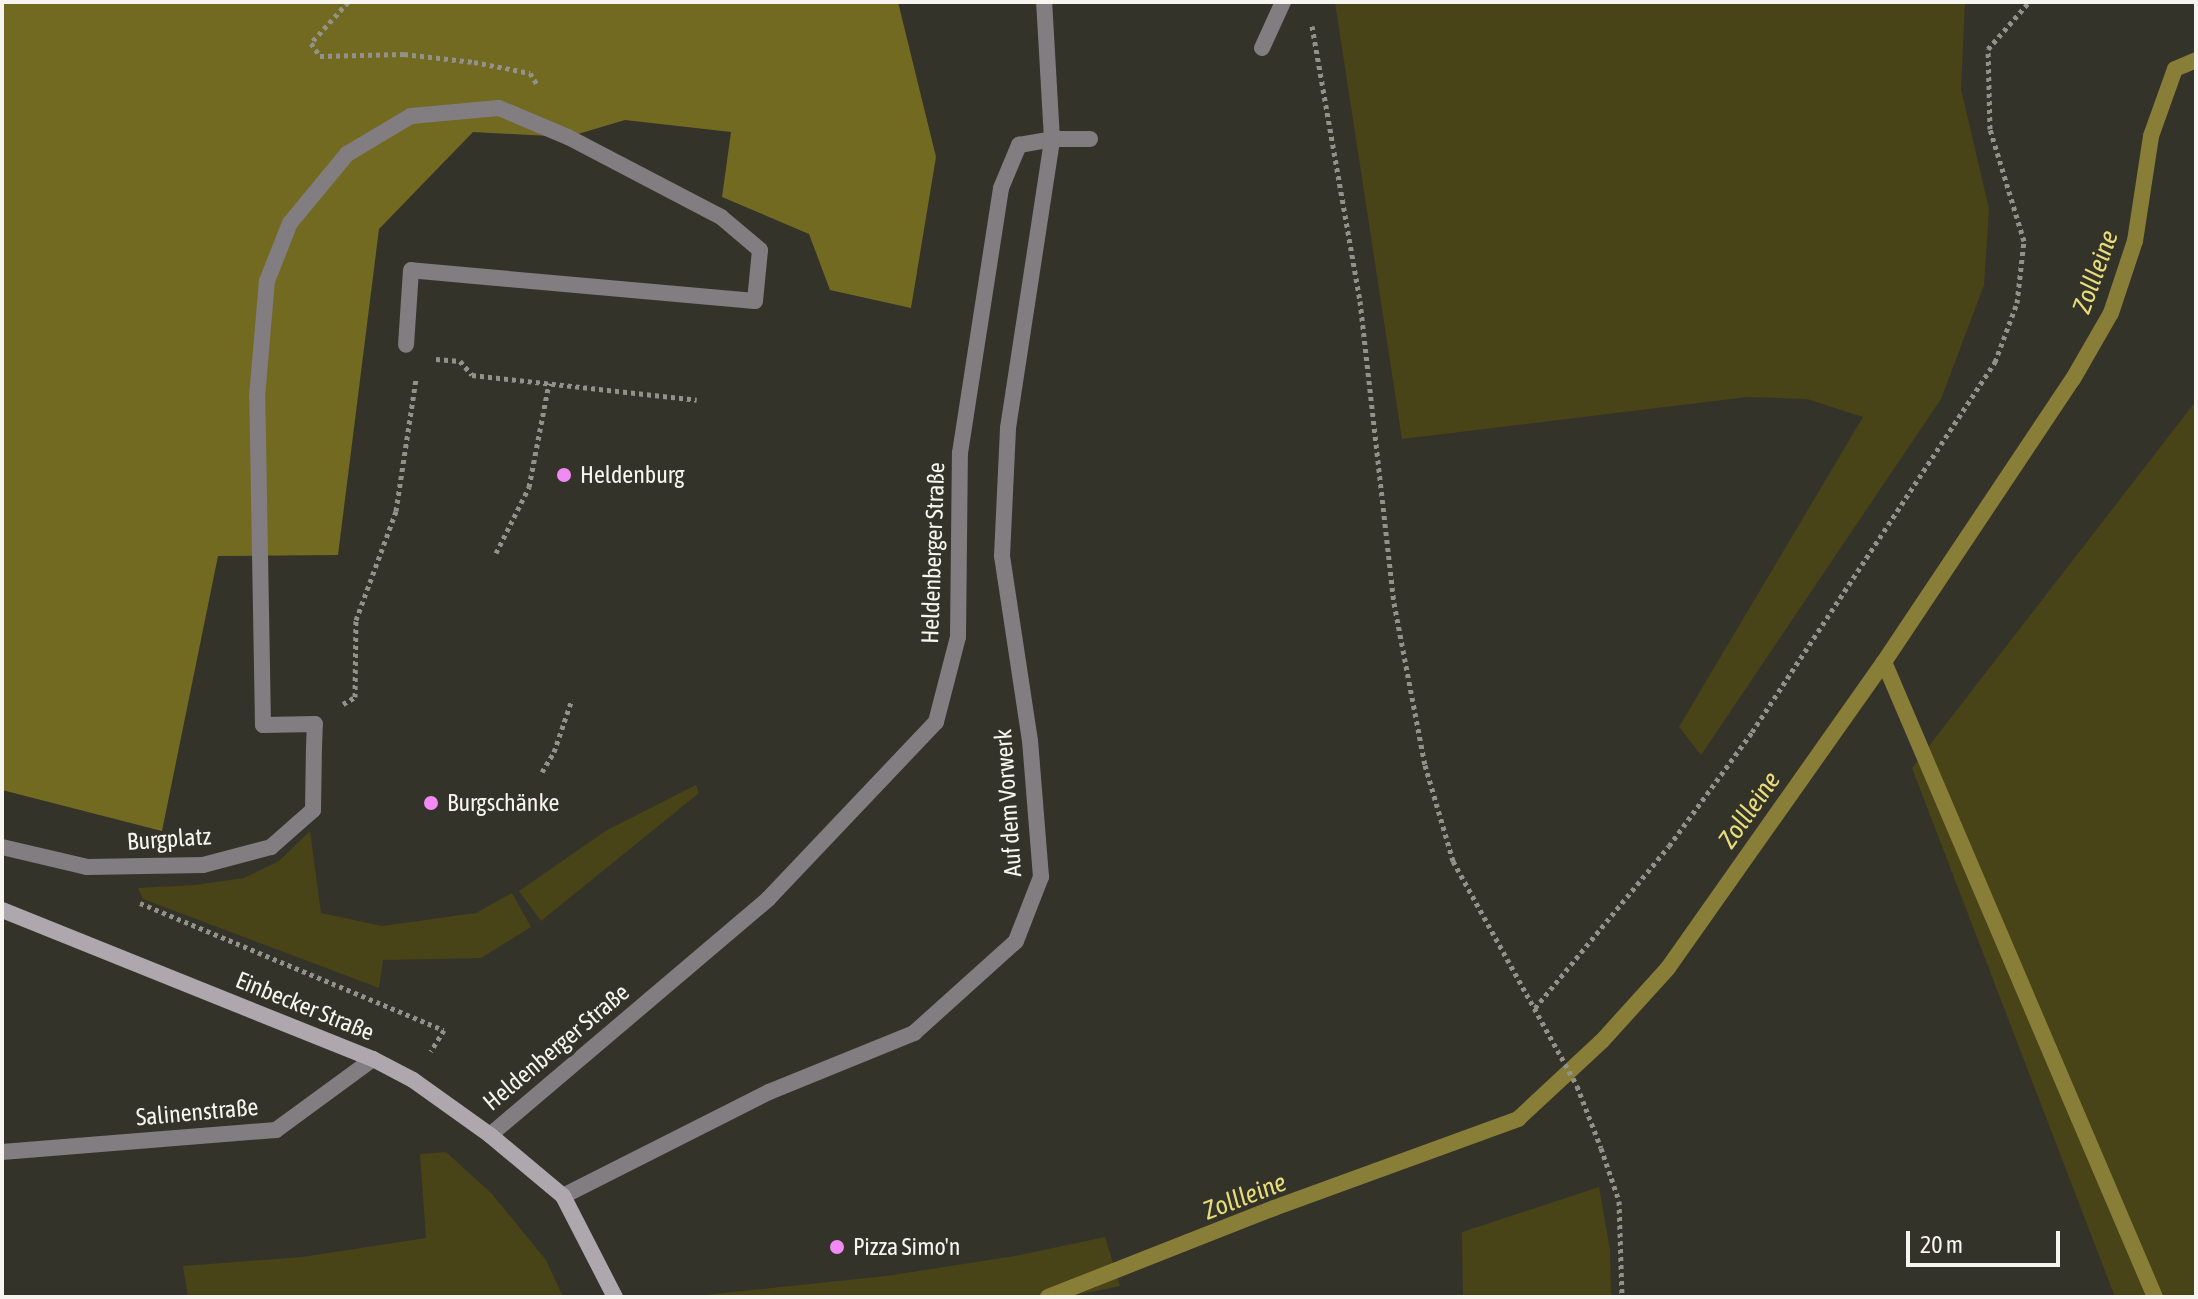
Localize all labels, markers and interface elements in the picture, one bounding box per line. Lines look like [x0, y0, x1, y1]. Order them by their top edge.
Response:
water label: Zollleine [2067, 226, 2125, 318]
place label: Heldenburg [580, 461, 685, 489]
street label: Heldenberger Straße [915, 462, 951, 644]
marker: Heldenburg [555, 466, 573, 484]
street label: Auf dem Vorwerk [988, 728, 1028, 878]
water label: Zollleine [1712, 766, 1788, 854]
place label: Burgschänke [447, 789, 559, 817]
marker: Burgschänke [422, 794, 440, 812]
street label: Burgplatz [126, 822, 212, 856]
street label: Einbecker Straße [232, 965, 378, 1047]
street label: Heldenberger Straße [477, 978, 635, 1116]
street label: Salinenstraße [135, 1092, 259, 1132]
water label: Zollleine [1199, 1167, 1291, 1227]
scale bar [1910, 1215, 2064, 1265]
text: 20 m [1920, 1231, 1963, 1258]
place label: Pizza Simo'n [853, 1233, 960, 1261]
marker: Pizza Simo'n [828, 1238, 846, 1256]

